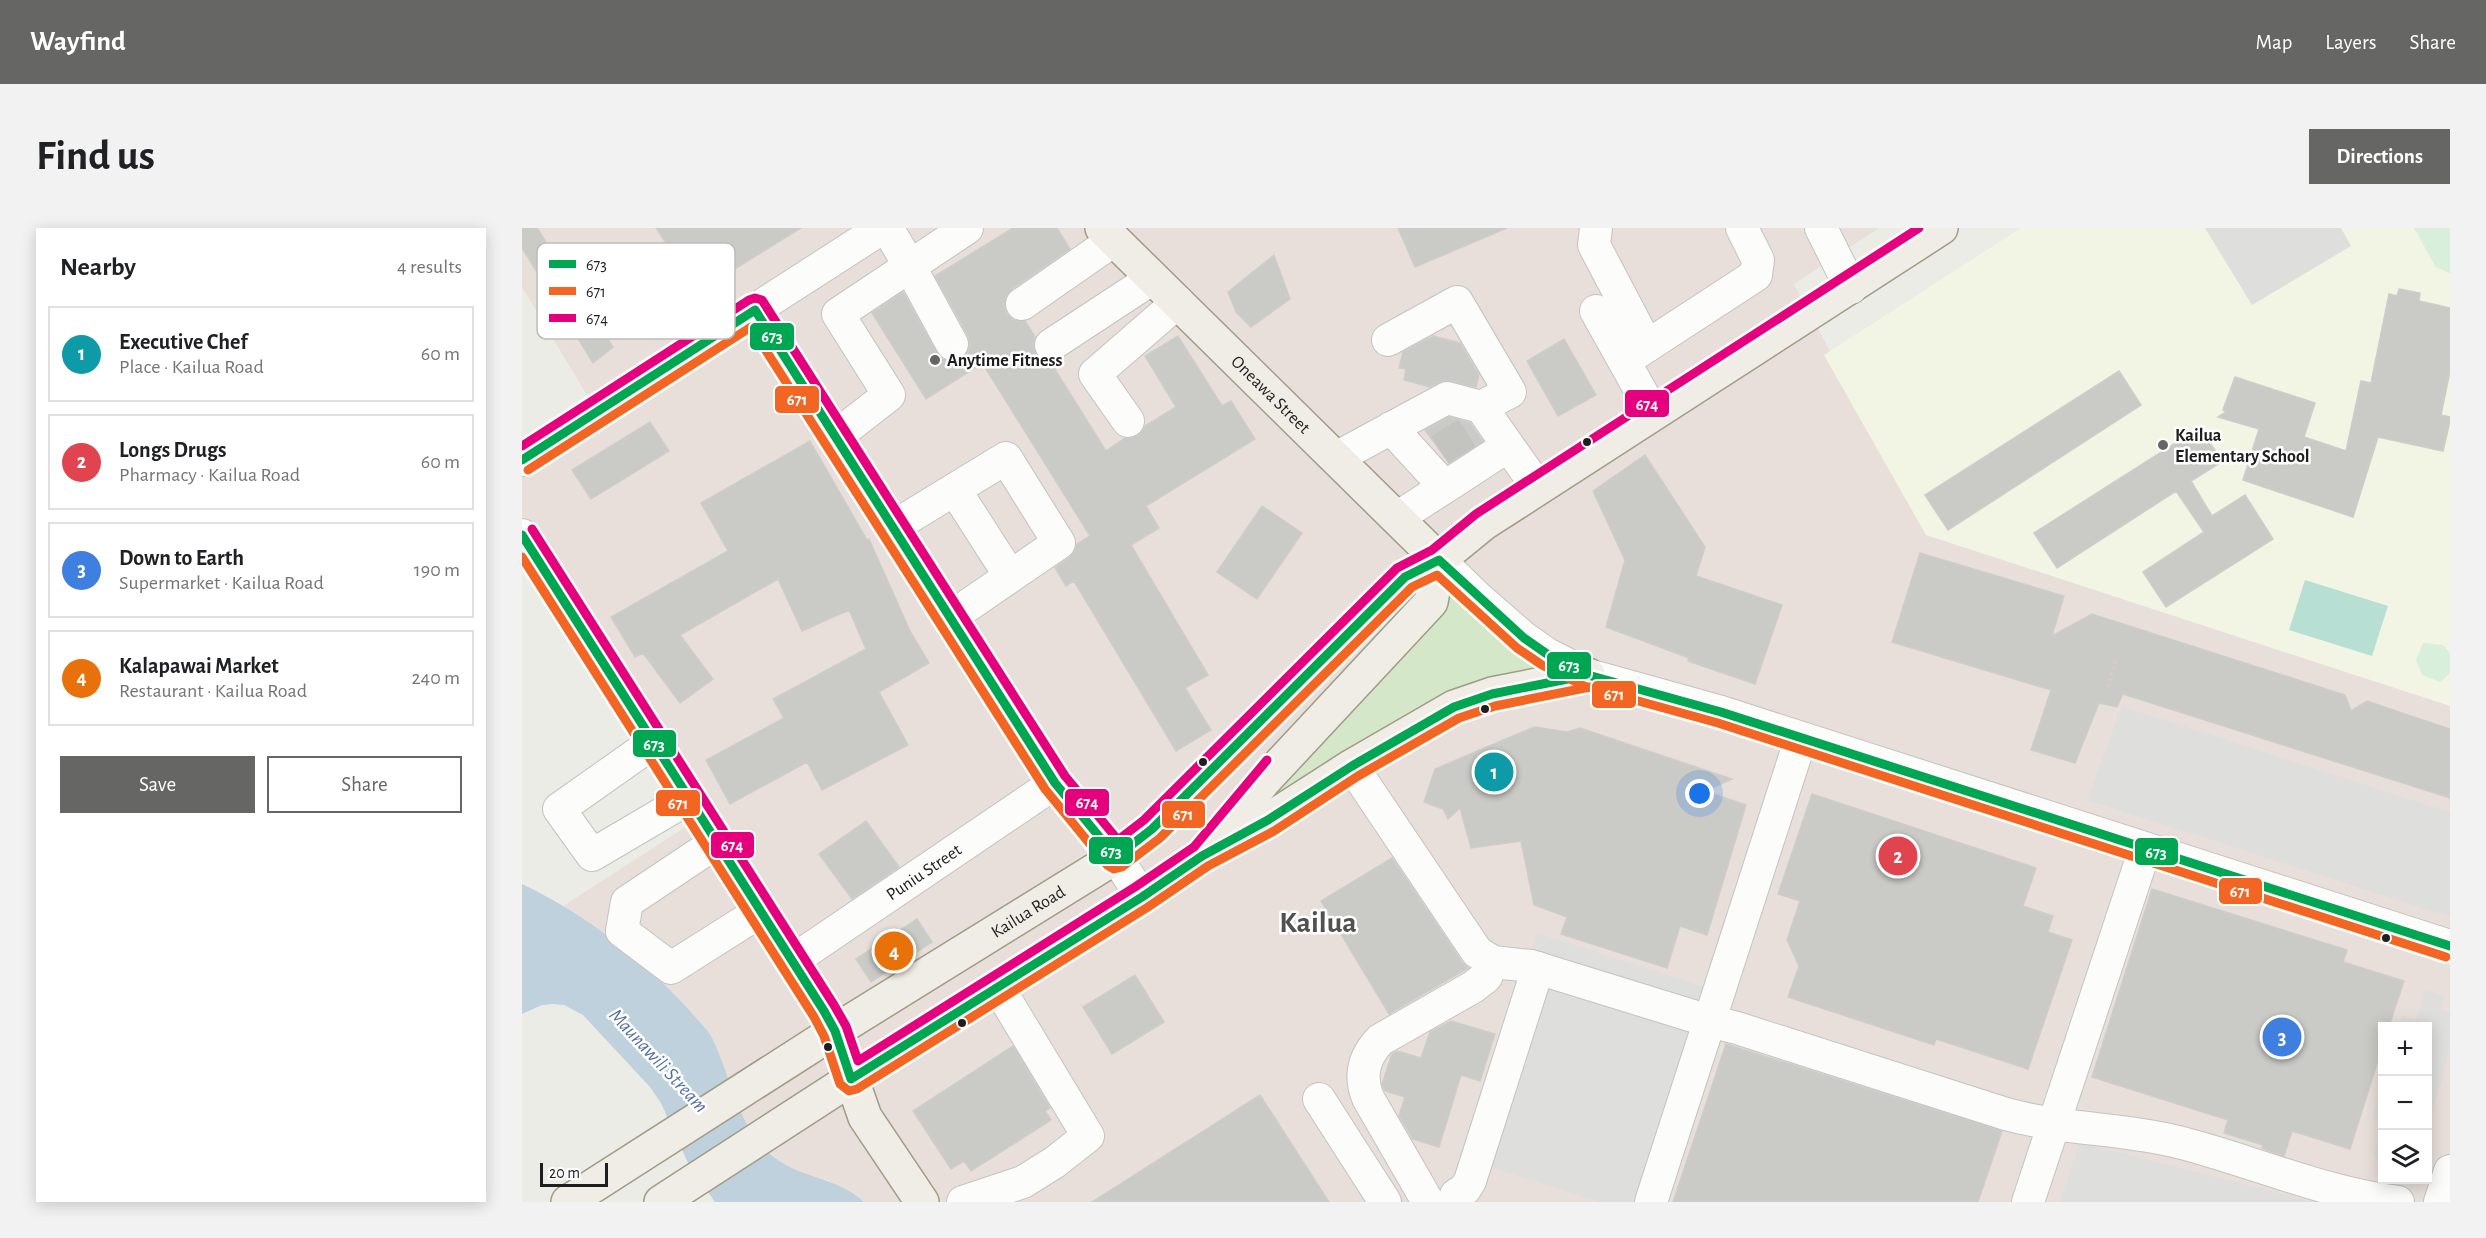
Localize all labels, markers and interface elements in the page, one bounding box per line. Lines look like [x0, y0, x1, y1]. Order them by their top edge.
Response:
text: Wayfind [30, 28, 126, 56]
text: Map [2256, 32, 2292, 53]
text: Layers [2325, 32, 2376, 53]
text: Share [2409, 32, 2456, 53]
button: Directions [2309, 129, 2450, 184]
text: Find us [36, 135, 155, 177]
legend [537, 243, 735, 339]
text: Nearby [60, 254, 136, 280]
text: 4 results [397, 257, 462, 277]
text: 673 [586, 257, 607, 273]
text: 671 [586, 284, 606, 300]
text: 674 [586, 311, 608, 327]
line badge: 673 [749, 322, 795, 351]
text: 673 [761, 329, 783, 345]
text: Executive Chef [119, 331, 248, 353]
text: 1 [78, 344, 85, 364]
text: 60 m [421, 344, 460, 364]
place label: Anytime Fitness [947, 352, 1062, 370]
marker: Anytime Fitness [928, 353, 942, 367]
street label: Oneawa Street [1227, 353, 1313, 438]
text: Place · Kailua Road [119, 357, 264, 377]
line badge: 671 [774, 385, 820, 414]
line badge: 674 [1624, 389, 1670, 418]
text: 671 [787, 392, 807, 408]
text: 674 [1636, 397, 1658, 413]
place label: Kailua Elementary School [2175, 427, 2310, 466]
unlabelled marker [1581, 436, 1593, 448]
marker: Kailua Elementary School [2156, 438, 2170, 452]
text: Longs Drugs [119, 439, 227, 461]
text: 2 [77, 452, 86, 472]
text: 60 m [421, 452, 460, 472]
text: Pharmacy · Kailua Road [119, 465, 300, 485]
text: Down to Earth [119, 547, 244, 569]
text: 3 [77, 560, 86, 580]
text: 190 m [414, 560, 460, 580]
text: Supermarket · Kailua Road [119, 573, 324, 593]
line badge: 673 [1546, 651, 1592, 680]
text: Kalapawai Market [119, 655, 279, 677]
text: 673 [1558, 658, 1580, 674]
text: 4 [76, 668, 87, 688]
text: 240 m [411, 668, 460, 688]
line badge: 671 [1591, 680, 1637, 709]
text: Restaurant · Kailua Road [119, 681, 307, 701]
text: 671 [1604, 687, 1624, 703]
unlabelled marker [1479, 703, 1491, 715]
line badge: 673 [632, 729, 677, 758]
text: 673 [643, 737, 665, 753]
pin: 1 [1474, 750, 1514, 794]
button: Save [60, 756, 255, 813]
button: Share [267, 756, 462, 813]
unlabelled marker [1197, 756, 1209, 768]
your location [1685, 779, 1714, 808]
line badge: 674 [1064, 788, 1110, 817]
line badge: 671 [655, 789, 701, 817]
text: 674 [1076, 795, 1098, 811]
text: 671 [668, 796, 688, 812]
line badge: 671 [1161, 800, 1206, 829]
text: 671 [1173, 807, 1193, 823]
line badge: 674 [710, 831, 755, 859]
pin: 2 [1878, 834, 1918, 878]
line badge: 673 [1088, 836, 1134, 865]
line badge: 673 [2134, 837, 2179, 866]
text: 674 [721, 838, 743, 854]
street label: Puniu Street [883, 841, 965, 904]
text: 673 [1100, 844, 1122, 860]
text: 673 [2145, 845, 2167, 861]
line badge: 671 [2218, 877, 2263, 905]
street label: Kailua Road [988, 883, 1069, 942]
text: 671 [2230, 884, 2250, 900]
district label: Kailua [1279, 908, 1357, 938]
pin: 4 [874, 928, 914, 974]
unlabelled marker [2380, 932, 2392, 944]
water label: Maunawili Stream [605, 1005, 711, 1116]
pin: 3 [2262, 1014, 2302, 1060]
unlabelled marker [956, 1017, 968, 1029]
map controls [2378, 1022, 2432, 1184]
button: + [2378, 1022, 2432, 1076]
unlabelled marker [822, 1041, 834, 1053]
button: − [2378, 1076, 2432, 1130]
button: layers [2378, 1130, 2432, 1184]
scale bar [540, 1160, 608, 1188]
text: 20 m [549, 1165, 580, 1181]

